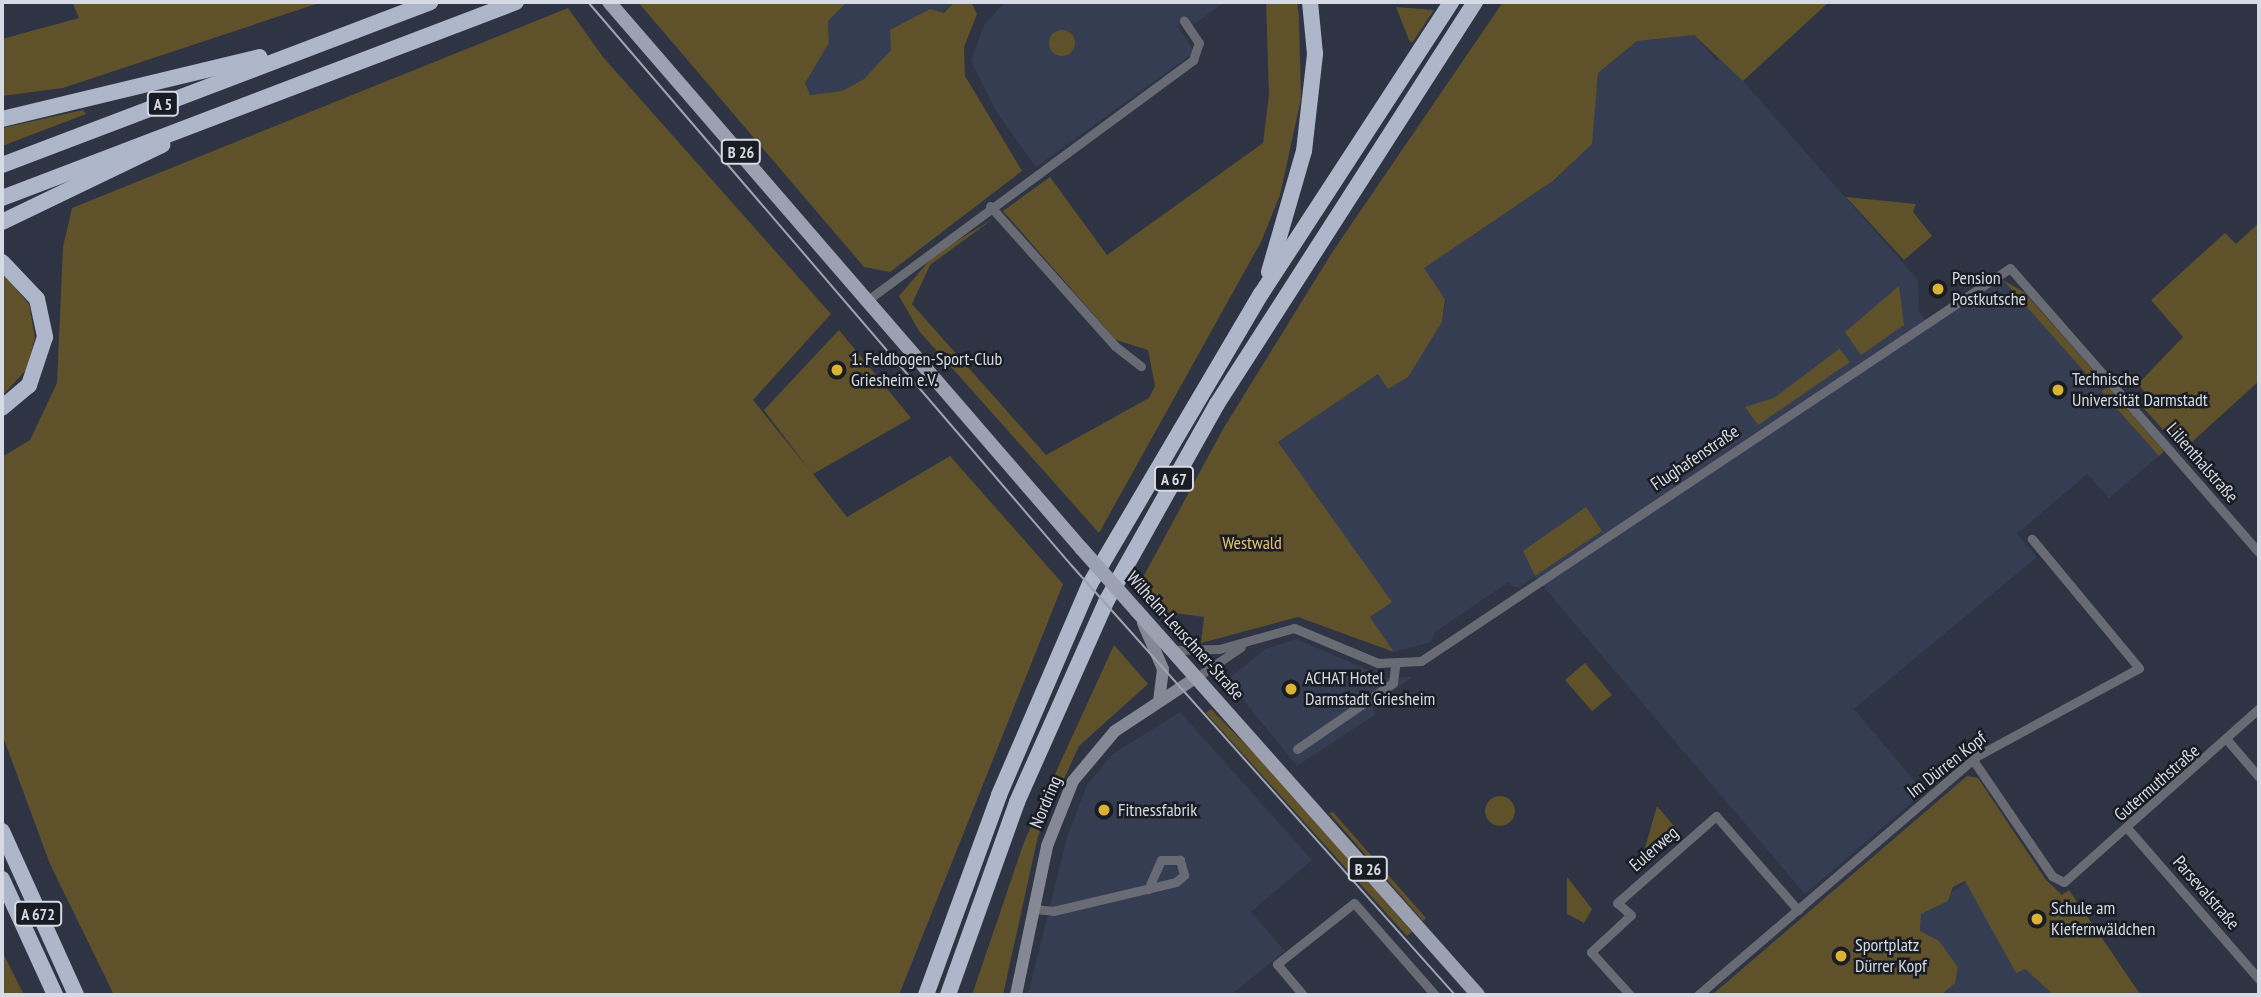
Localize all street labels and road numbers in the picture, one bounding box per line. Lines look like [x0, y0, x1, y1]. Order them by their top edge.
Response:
road number: A 5 [146, 92, 180, 116]
road number: B 26 [720, 140, 762, 164]
street label: Lilienthalstraße [2162, 419, 2242, 507]
street label: Flughafenstraße [1647, 421, 1743, 495]
road number: A 67 [1153, 466, 1195, 492]
street label: Wilhelm-Leuschner-Straße [1122, 567, 1248, 705]
street label: Im Dürren Kopf [1903, 727, 1991, 803]
street label: Gutermuthstraße [2110, 740, 2204, 826]
street label: Nordring [1025, 773, 1067, 831]
street label: Eulerweg [1625, 822, 1683, 876]
street label: Parsevalstraße [2168, 852, 2244, 934]
road number: B 26 [1347, 856, 1389, 882]
road number: A 672 [14, 902, 62, 926]

